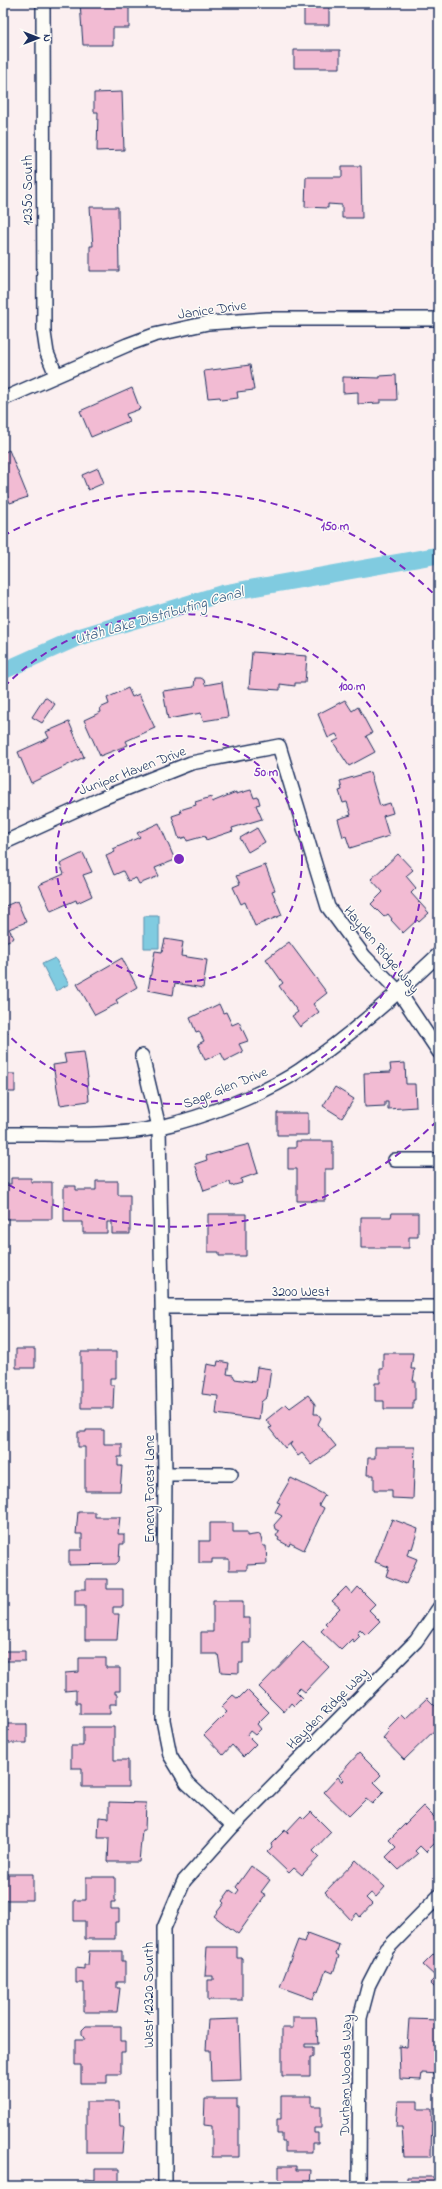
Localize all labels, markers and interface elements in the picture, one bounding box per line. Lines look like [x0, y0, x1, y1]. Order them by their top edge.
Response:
north arrow [18, 18, 58, 58]
text: N [39, 34, 55, 42]
street label: 12350 South [18, 155, 39, 225]
street label: Janice Drive [177, 295, 249, 326]
text: 150 m [321, 518, 350, 536]
water label: Utah Lake Distributing Canal [72, 581, 249, 652]
text: 100 m [339, 678, 366, 696]
street label: Juniper Haven Drive [76, 741, 190, 802]
text: 50 m [254, 764, 279, 782]
centre of rings [172, 852, 186, 866]
street label: Hayden Ridge Way [337, 902, 424, 999]
street label: Sage Glen Drive [180, 1062, 272, 1116]
street label: 3200 West [272, 1282, 330, 1303]
street label: Emery Forest Lane [140, 1434, 162, 1543]
street label: Hayden Ridge Way [282, 1663, 375, 1756]
street label: West 12320 Sourth [139, 1942, 160, 2048]
street label: Durham Woods Way [335, 2014, 359, 2137]

